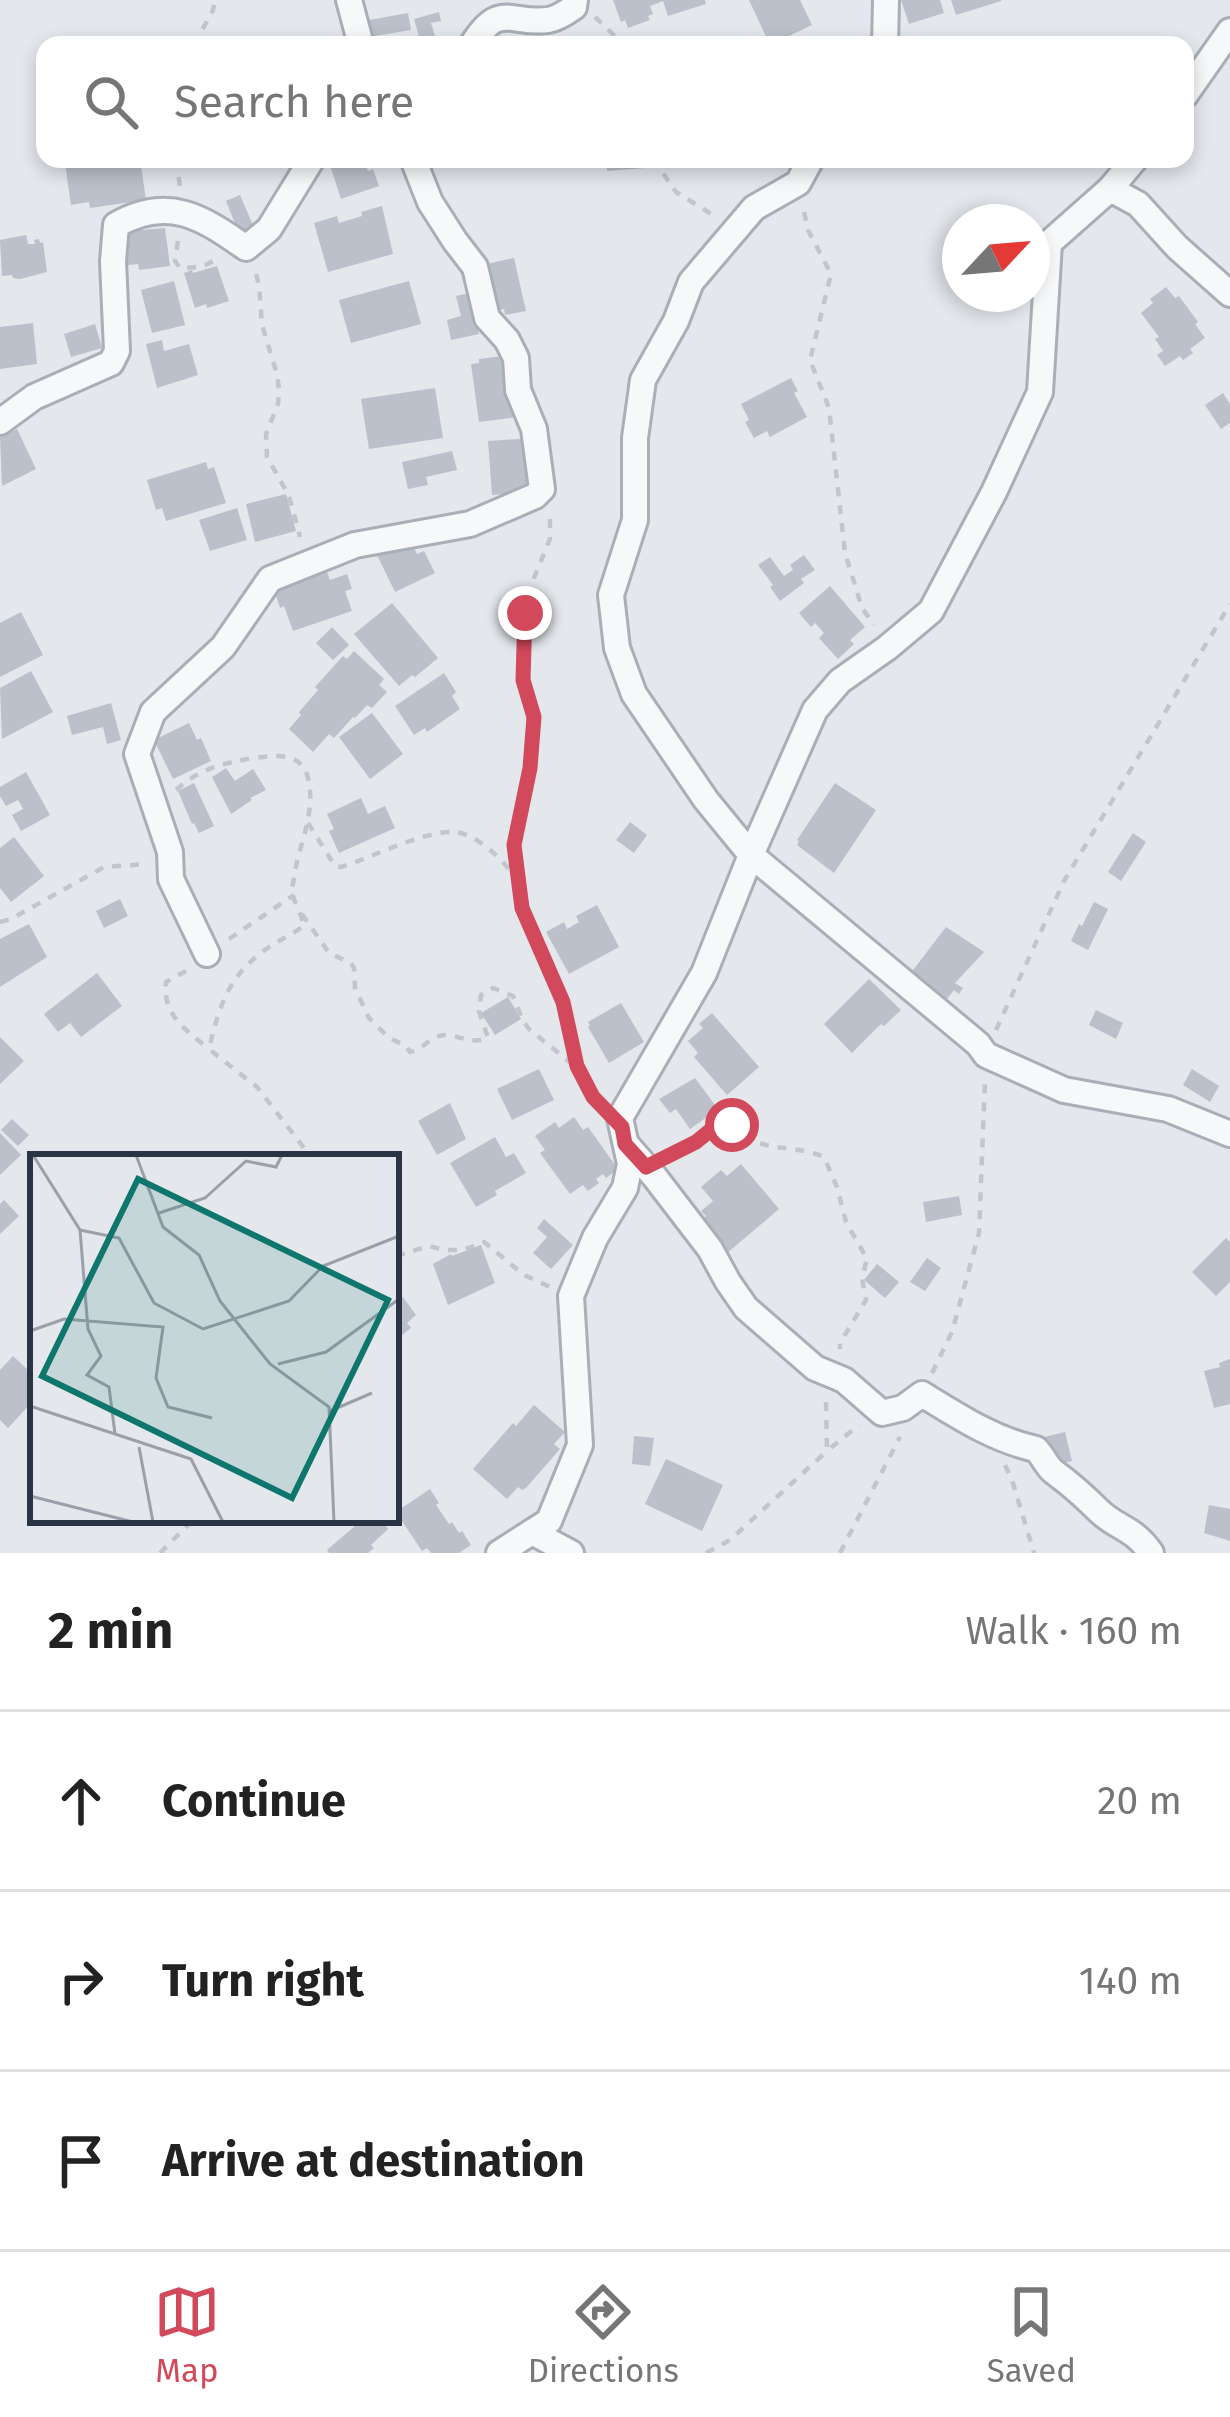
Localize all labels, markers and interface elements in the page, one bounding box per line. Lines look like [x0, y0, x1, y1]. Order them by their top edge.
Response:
search box [36, 36, 1194, 168]
icon: search [78, 69, 144, 135]
text: Search here [174, 75, 414, 129]
north arrow [942, 204, 1050, 312]
route end [498, 586, 552, 640]
route start [705, 1098, 759, 1152]
inset map [30, 1154, 399, 1523]
text: 2 min [48, 1600, 173, 1662]
text: Walk · 160 m [966, 1608, 1182, 1654]
icon: ahead [48, 1768, 114, 1834]
text: Continue [162, 1774, 346, 1828]
text: 20 m [1097, 1778, 1182, 1824]
icon: right [48, 1948, 114, 2014]
text: Turn right [162, 1954, 364, 2008]
text: 140 m [1079, 1958, 1182, 2004]
icon: arrive [48, 2128, 114, 2194]
text: Arrive at destination [162, 2134, 585, 2188]
tab: Map [154, 2279, 220, 2391]
tab: Directions [528, 2279, 679, 2391]
tab: Saved [987, 2279, 1076, 2391]

